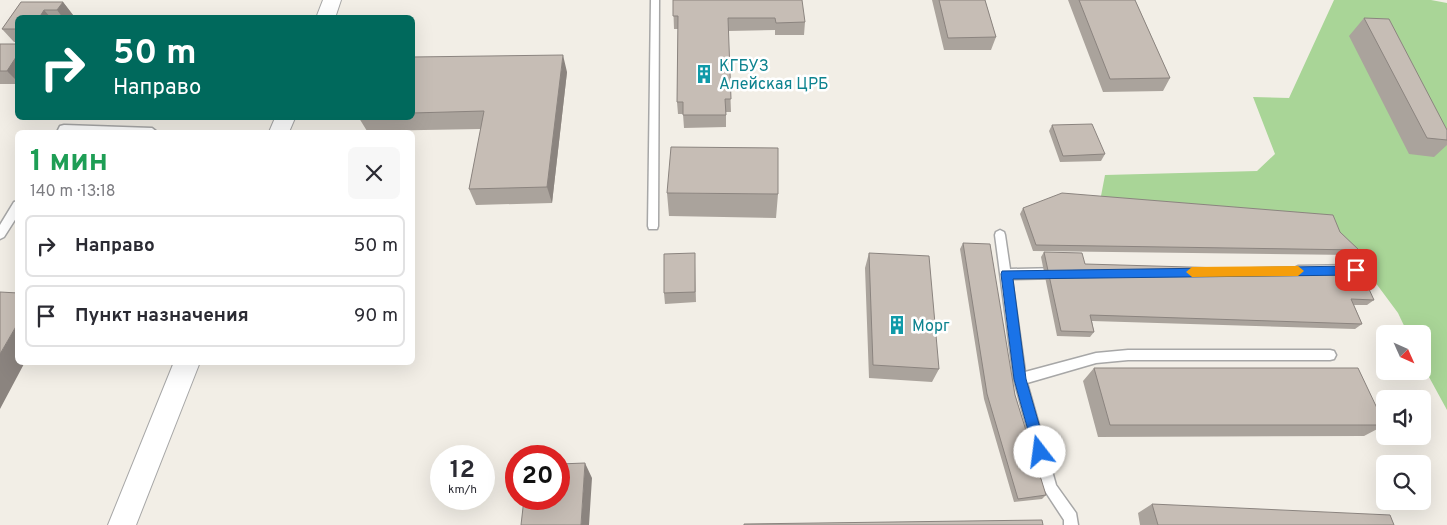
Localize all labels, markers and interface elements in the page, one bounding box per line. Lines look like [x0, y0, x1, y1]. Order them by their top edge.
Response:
text: 50 m [113, 32, 197, 76]
icon: right [30, 35, 95, 100]
place label: КГБУЗ Алейская ЦРБ [719, 57, 828, 95]
building icon: КГБУЗ Алейская ЦРБ [693, 63, 715, 85]
text: Направо [113, 75, 201, 102]
text: 1 мин [30, 144, 108, 181]
button: close [348, 147, 400, 199]
text: 140 m · 13:18 [30, 182, 116, 202]
icon: right [32, 232, 60, 260]
text: Направо [75, 234, 155, 258]
text: 50 m [353, 234, 398, 258]
pin [1335, 249, 1377, 291]
icon: arrive [1342, 256, 1370, 284]
icon: arrive [32, 302, 60, 330]
text: Пункт назначения [75, 304, 249, 328]
text: 90 m [354, 304, 398, 328]
building icon: Морг [886, 314, 908, 336]
place label: Морг [912, 317, 950, 337]
north arrow [1376, 325, 1431, 380]
map controls [1376, 325, 1431, 510]
button: sound [1376, 390, 1431, 445]
position arrow [1013, 425, 1065, 477]
speed limit sign: 20 [505, 445, 570, 510]
text: 12 [450, 455, 475, 487]
button: search [1376, 455, 1431, 510]
text: km/h [448, 482, 477, 498]

